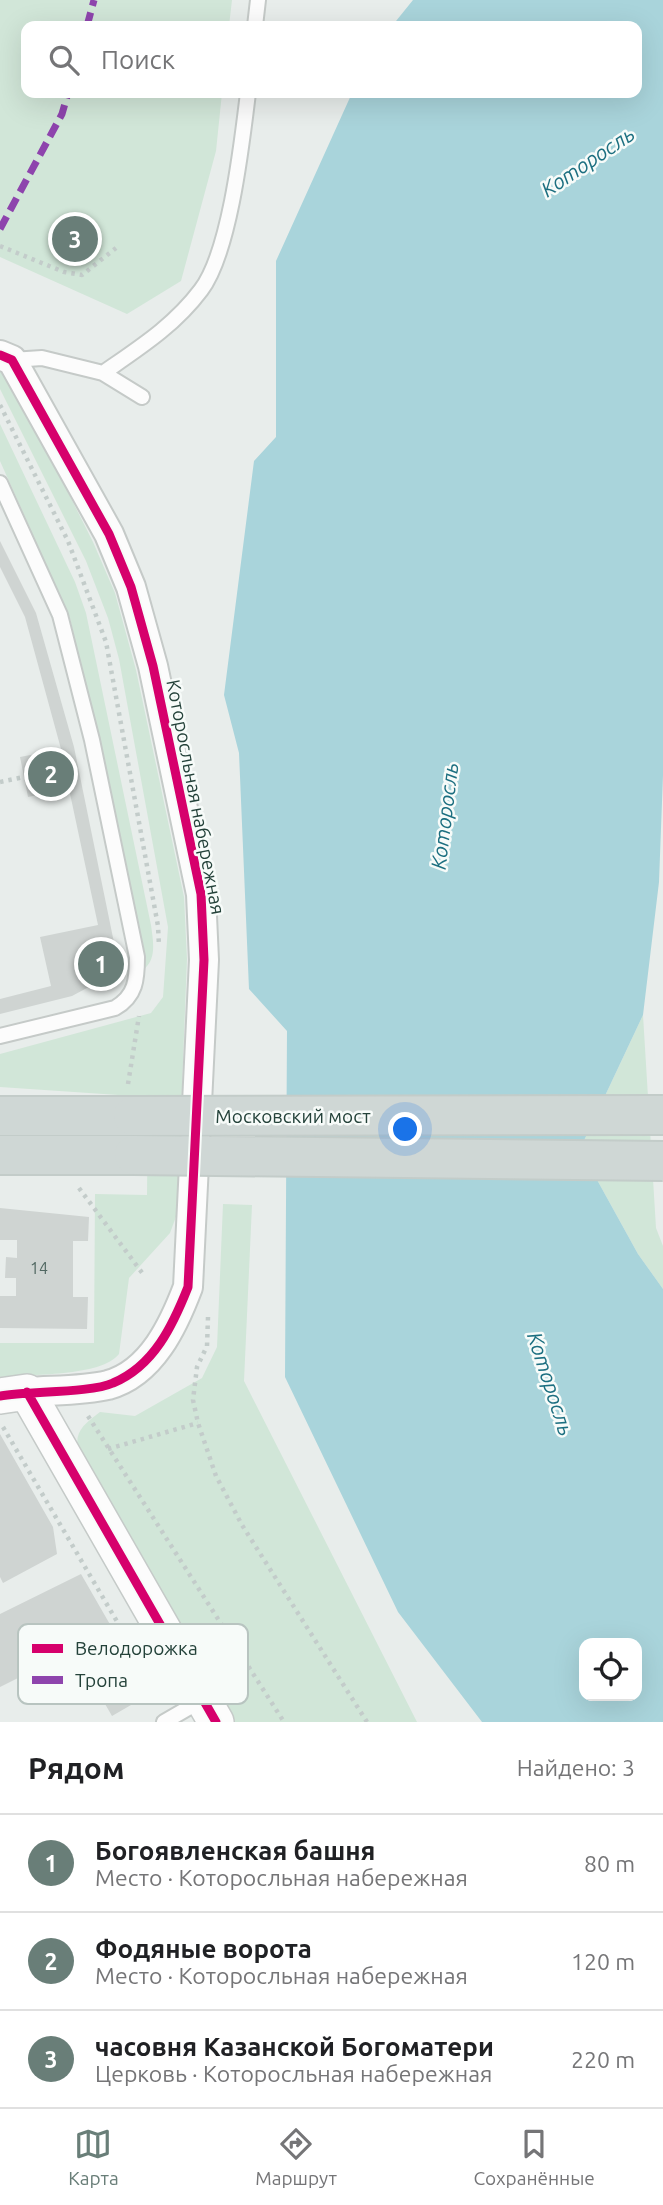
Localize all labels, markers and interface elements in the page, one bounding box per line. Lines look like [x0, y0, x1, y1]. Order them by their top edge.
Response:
search box [21, 21, 642, 98]
icon: search [45, 41, 83, 79]
text: Поиск [101, 45, 175, 74]
water label: Которосль [536, 121, 639, 201]
pin: 3 [52, 213, 98, 265]
street label: Которосльная набережная [162, 678, 230, 916]
pin: 2 [28, 748, 74, 800]
water label: Которосль [426, 761, 462, 871]
pin: 1 [78, 938, 124, 990]
street label: Московский мост [215, 1105, 371, 1127]
your location [388, 1112, 422, 1146]
house number: 14 [30, 1259, 48, 1277]
water label: Которосль [523, 1329, 579, 1439]
legend [18, 1624, 248, 1704]
text: Велодорожка [75, 1637, 198, 1659]
map controls [579, 1638, 642, 1701]
button: locate [579, 1638, 642, 1701]
text: Тропа [75, 1669, 128, 1691]
text: Рядом [28, 1751, 124, 1785]
text: Найдено: 3 [517, 1755, 635, 1780]
text: Богоявленская башня [95, 1836, 375, 1865]
text: 1 [45, 1851, 57, 1876]
text: 80 m [584, 1851, 635, 1876]
text: Место · Которосльная набережная [95, 1865, 468, 1890]
text: Фодяные ворота [95, 1934, 312, 1963]
text: 2 [45, 1949, 57, 1974]
text: 120 m [571, 1949, 635, 1974]
text: Место · Которосльная набережная [95, 1963, 468, 1988]
text: часовня Казанской Богоматери [95, 2032, 494, 2061]
text: 3 [45, 2047, 57, 2072]
text: 220 m [571, 2047, 635, 2072]
text: Церковь · Которосльная набережная [95, 2061, 492, 2086]
tab: Карта [68, 2125, 119, 2189]
tab: Маршрут [255, 2125, 337, 2189]
tab: Сохранённые [473, 2125, 595, 2189]

